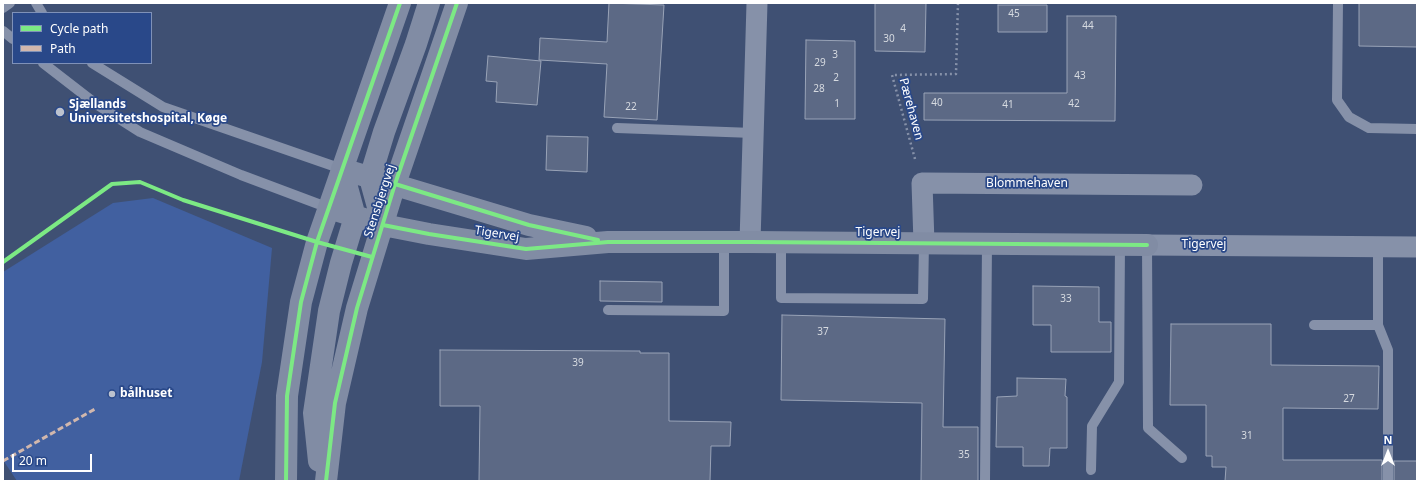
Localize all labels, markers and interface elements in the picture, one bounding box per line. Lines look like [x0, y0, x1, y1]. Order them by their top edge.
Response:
house number: 45 [1008, 8, 1020, 20]
legend [12, 12, 152, 64]
text: Cycle path [50, 20, 108, 37]
house number: 44 [1082, 20, 1094, 32]
house number: 4 [900, 23, 906, 35]
house number: 30 [883, 33, 895, 45]
text: Path [50, 40, 76, 57]
house number: 3 [832, 49, 838, 61]
house number: 29 [814, 57, 826, 69]
house number: 43 [1074, 70, 1086, 82]
house number: 2 [833, 72, 839, 84]
street label: Pærehaven [896, 76, 926, 142]
house number: 28 [813, 83, 825, 95]
house number: 40 [931, 97, 943, 109]
place label: Sjællands Universitetshospital, Køge [69, 98, 227, 126]
house number: 1 [834, 98, 840, 110]
house number: 42 [1068, 98, 1080, 110]
house number: 41 [1002, 99, 1014, 111]
house number: 22 [625, 101, 637, 113]
marker: Sjællands Universitetshospital, Køge [54, 106, 66, 118]
street label: Stensbjergvej [361, 163, 399, 239]
street label: Blommehaven [986, 177, 1068, 191]
street label: Tigervej [474, 223, 520, 245]
street label: Tigervej [856, 226, 900, 240]
street label: Tigervej [1182, 238, 1226, 252]
house number: 33 [1060, 293, 1072, 305]
house number: 37 [817, 326, 829, 338]
house number: 39 [572, 357, 584, 369]
place label: bålhuset [120, 387, 172, 401]
marker: bålhuset [107, 389, 117, 399]
house number: 27 [1343, 393, 1355, 405]
house number: 31 [1241, 430, 1253, 442]
north arrow [1368, 432, 1408, 472]
text: N [1384, 432, 1392, 447]
scale bar [14, 446, 94, 472]
house number: 35 [958, 449, 970, 461]
text: 20 m [19, 452, 47, 469]

